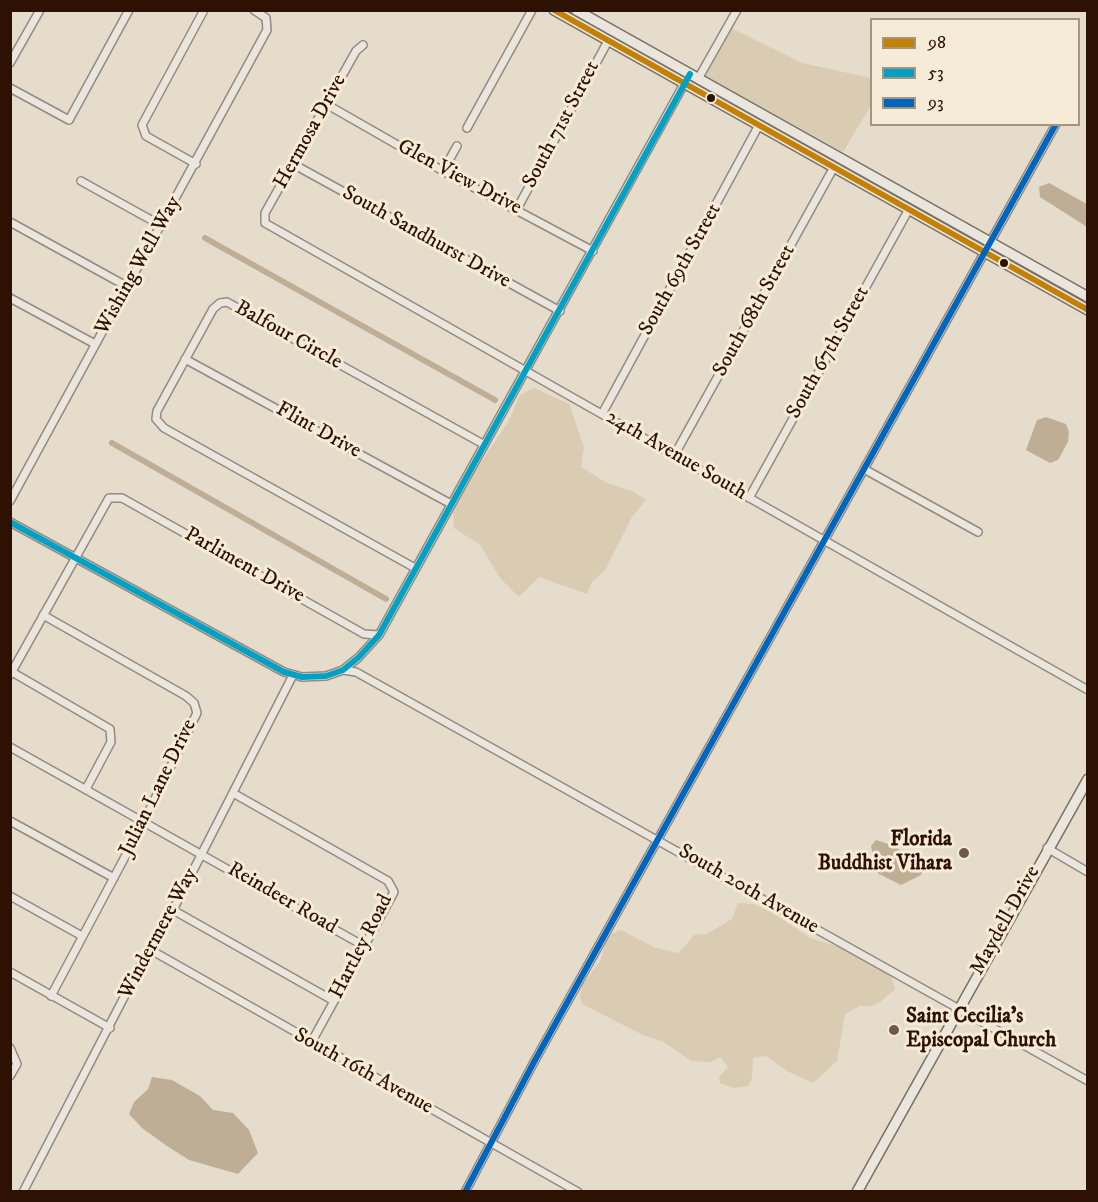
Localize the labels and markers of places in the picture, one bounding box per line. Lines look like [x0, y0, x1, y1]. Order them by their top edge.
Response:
unlabelled marker [705, 92, 717, 104]
unlabelled marker [998, 257, 1010, 269]
place label: Florida Buddhist Vihara [818, 828, 952, 878]
marker: Florida Buddhist Vihara [957, 846, 971, 860]
place label: Saint Cecilia's Episcopal Church [906, 1005, 1056, 1055]
marker: Saint Cecilia's Episcopal Church [887, 1023, 901, 1037]

